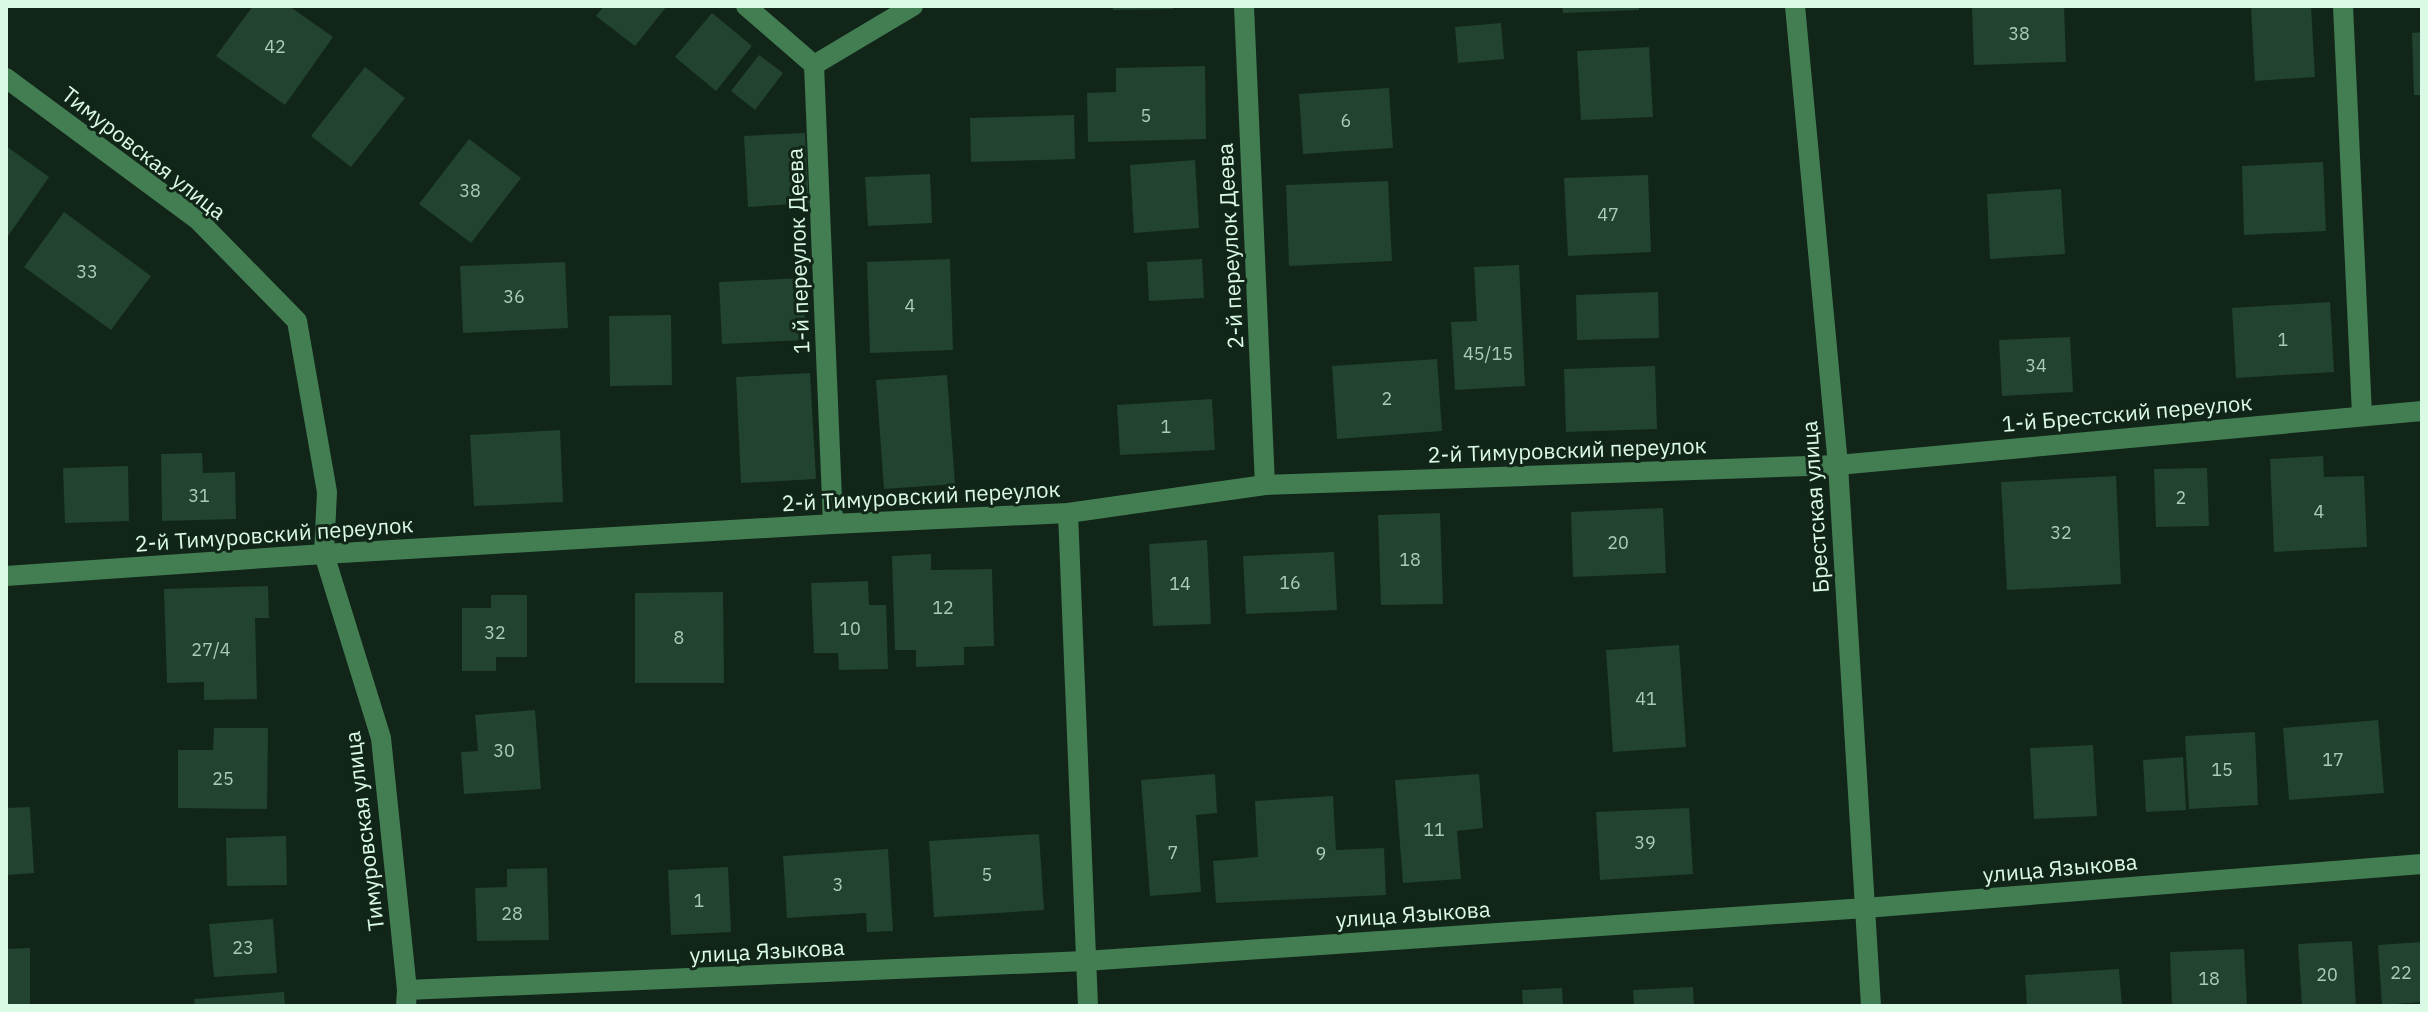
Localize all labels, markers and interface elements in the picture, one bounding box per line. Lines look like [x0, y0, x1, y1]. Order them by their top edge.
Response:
house number: 38 [2008, 22, 2030, 45]
house number: 42 [264, 35, 286, 58]
street label: Тимуровская улица [56, 79, 233, 226]
house number: 5 [1141, 104, 1151, 127]
house number: 6 [1341, 109, 1351, 132]
street label: 2-й переулок Деева [1210, 142, 1249, 350]
street label: 1-й переулок Деева [779, 147, 816, 355]
house number: 38 [459, 179, 481, 202]
house number: 47 [1597, 203, 1619, 226]
house number: 33 [76, 260, 98, 283]
house number: 36 [503, 285, 525, 308]
house number: 4 [905, 294, 916, 317]
house number: 1 [2278, 328, 2288, 351]
house number: 45/15 [1463, 342, 1513, 365]
house number: 34 [2025, 354, 2047, 377]
house number: 2 [1382, 387, 1392, 410]
street label: 1-й Брестский переулок [2001, 387, 2253, 438]
house number: 1 [1161, 415, 1171, 438]
street label: Брестская улица [1794, 420, 1835, 594]
street label: 2-й Тимуровский переулок [1427, 430, 1707, 469]
street label: 2-й Тимуровский переулок [781, 474, 1061, 517]
house number: 31 [188, 484, 210, 507]
house number: 2 [2176, 486, 2186, 509]
house number: 4 [2314, 500, 2325, 523]
street label: 2-й Тимуровский переулок [134, 509, 414, 558]
house number: 32 [2050, 521, 2072, 544]
house number: 20 [1607, 531, 1629, 554]
house number: 18 [1399, 548, 1421, 571]
house number: 16 [1279, 571, 1301, 594]
house number: 14 [1169, 572, 1191, 595]
house number: 12 [932, 596, 954, 619]
house number: 10 [839, 617, 861, 640]
house number: 32 [484, 621, 506, 644]
house number: 8 [674, 626, 684, 649]
house number: 27/4 [191, 638, 231, 661]
house number: 41 [1635, 687, 1657, 710]
street label: Тимуровская улица [337, 729, 390, 932]
house number: 30 [493, 739, 515, 762]
house number: 17 [2322, 748, 2344, 771]
house number: 15 [2211, 758, 2233, 781]
house number: 25 [212, 767, 234, 790]
house number: 11 [1423, 818, 1445, 841]
house number: 39 [1634, 831, 1656, 854]
house number: 7 [1168, 841, 1178, 864]
house number: 9 [1316, 842, 1326, 865]
street label: улица Языкова [1981, 846, 2139, 889]
house number: 5 [982, 863, 992, 886]
house number: 3 [833, 873, 843, 896]
house number: 1 [694, 889, 704, 912]
street label: улица Языкова [1335, 894, 1492, 933]
house number: 28 [501, 902, 523, 925]
street label: улица Языкова [689, 932, 845, 969]
house number: 23 [232, 936, 254, 959]
house number: 22 [2390, 961, 2412, 984]
house number: 20 [2316, 963, 2338, 986]
house number: 18 [2198, 967, 2220, 990]

